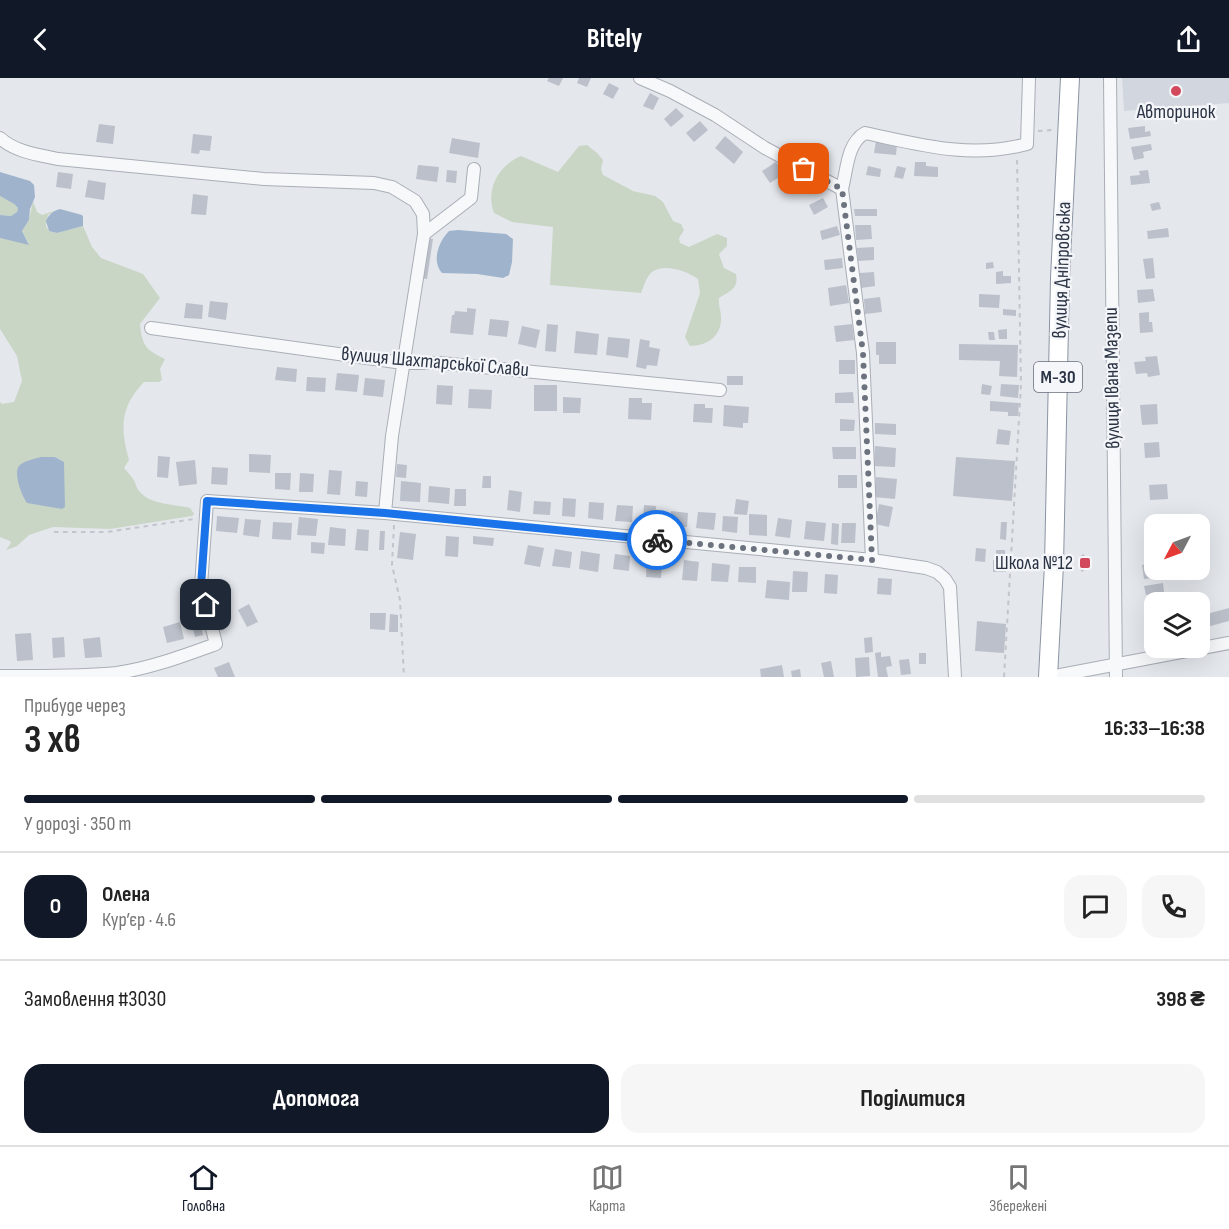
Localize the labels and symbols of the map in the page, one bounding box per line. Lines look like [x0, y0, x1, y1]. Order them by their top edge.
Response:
marker: Авторинок [1169, 84, 1183, 98]
place label: Авторинок [1136, 100, 1216, 124]
pin [778, 143, 829, 194]
street label: вулиця Дніпровська [1048, 201, 1076, 339]
street label: вулиця Івана Мазепи [1099, 307, 1125, 449]
street label: вулиця Шахтарської Слави [340, 342, 530, 382]
road number: М-30 [1034, 362, 1082, 392]
courier [627, 510, 687, 570]
north arrow [1144, 514, 1210, 580]
place label: Школа №12 [995, 551, 1073, 575]
marker: Школа №12 [1078, 556, 1092, 570]
pin [180, 579, 231, 630]

